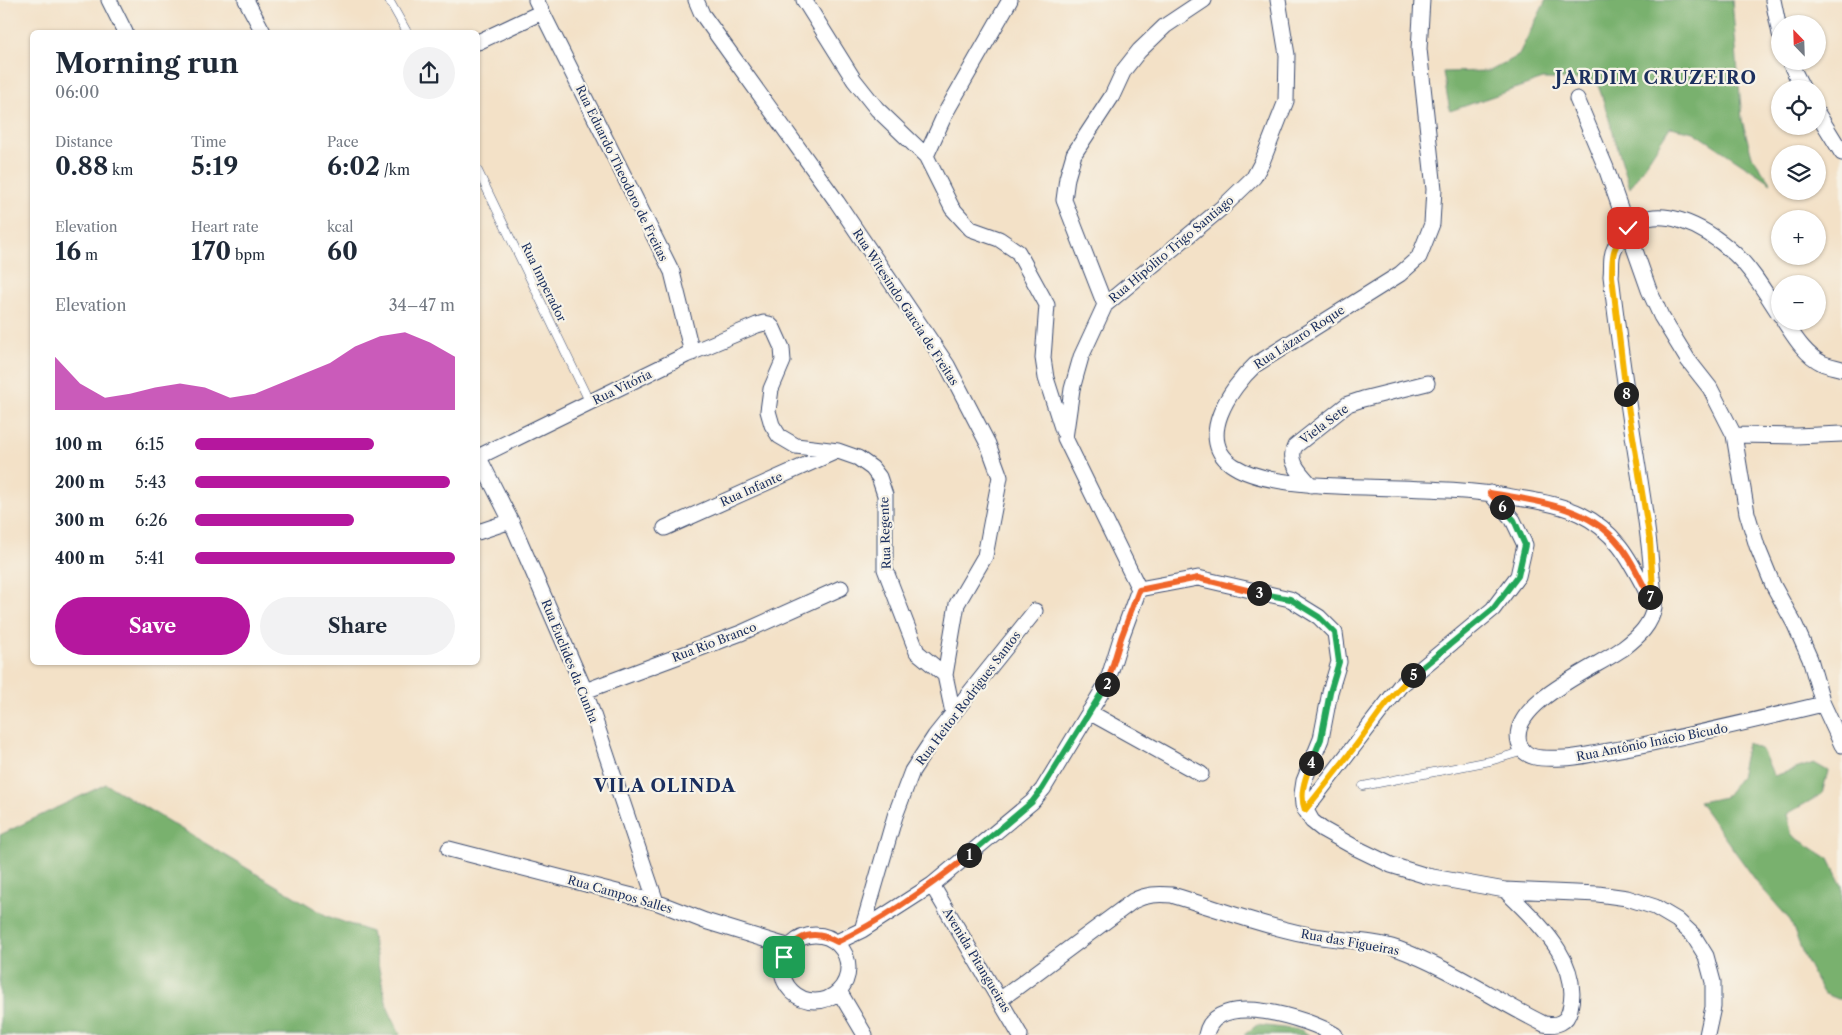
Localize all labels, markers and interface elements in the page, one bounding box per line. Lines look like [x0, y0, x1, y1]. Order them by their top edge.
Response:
north arrow [1771, 15, 1826, 70]
map controls [1771, 15, 1826, 330]
text: Morning run [55, 46, 239, 80]
button: share [403, 47, 455, 99]
district label: JARDIM CRUZEIRO [1552, 67, 1757, 89]
button: locate [1771, 80, 1826, 135]
text: 06:00 [55, 82, 99, 102]
street label: Rua Eduardo Theodoro de Freitas [573, 83, 671, 263]
text: Distance [55, 133, 113, 151]
text: Time [191, 133, 226, 151]
text: Pace [327, 133, 359, 151]
button: layers [1771, 145, 1826, 200]
text: 0.88 [55, 151, 108, 182]
text: 5:19 [191, 151, 238, 182]
text: 6:02 [327, 151, 380, 182]
text: km [108, 161, 133, 179]
text: /km [380, 161, 410, 179]
street label: Rua Hipólito Trigo Santiago [1105, 192, 1237, 306]
pin [1607, 207, 1649, 249]
button: + [1771, 210, 1826, 265]
icon: check [1614, 214, 1642, 242]
text: Elevation [55, 218, 118, 236]
text: Heart rate [191, 218, 258, 236]
text: kcal [327, 218, 353, 236]
street label: Rua Witesindo Garcia de Freitas [850, 226, 962, 388]
text: 16 [55, 236, 81, 267]
text: 170 [191, 236, 231, 267]
text: 60 [327, 236, 358, 267]
street label: Rua Imperador [518, 240, 570, 324]
text: m [81, 246, 98, 264]
text: bpm [231, 246, 265, 264]
button: − [1771, 275, 1826, 330]
text: Elevation [55, 295, 126, 315]
text: 34–47 m [389, 295, 455, 315]
street label: Rua Lázaro Roque [1251, 302, 1347, 372]
street label: Rua Vitória [590, 366, 655, 408]
pin: 8 [1614, 382, 1638, 406]
text: 8 [1622, 385, 1631, 403]
street label: Viela Sete [1296, 401, 1351, 448]
text: 100 m [55, 434, 102, 454]
text: 6:15 [135, 434, 164, 454]
street label: Rua Infante [717, 468, 785, 509]
text: 200 m [55, 472, 105, 492]
text: 5:43 [135, 472, 166, 492]
pin: 6 [1490, 494, 1514, 520]
street label: Rua Regente [876, 496, 894, 569]
text: 6 [1498, 498, 1507, 516]
text: 300 m [55, 510, 104, 530]
text: 6:26 [135, 510, 167, 530]
text: 400 m [55, 548, 105, 568]
text: 5:41 [135, 548, 164, 568]
pin: 3 [1246, 580, 1272, 606]
text: 3 [1256, 584, 1263, 602]
pin: 7 [1638, 584, 1662, 610]
text: 7 [1647, 588, 1654, 606]
button: Save [55, 597, 250, 655]
button: Share [260, 597, 455, 655]
street label: Rua Euclides da Cunha [538, 597, 602, 726]
street label: Rua Rio Branco [670, 619, 758, 665]
street label: Rua Heitor Rodrigues Santos [913, 628, 1023, 768]
pin: 5 [1400, 662, 1426, 688]
text: 5 [1410, 666, 1417, 684]
pin: 2 [1094, 672, 1120, 696]
text: 2 [1103, 675, 1112, 693]
street label: Rua Antônio Inácio Bicudo [1575, 720, 1729, 764]
pin: 4 [1298, 750, 1324, 776]
text: 4 [1307, 754, 1316, 772]
district label: VILA OLINDA [593, 775, 736, 797]
pin: 1 [956, 842, 982, 868]
text: 1 [966, 846, 973, 864]
street label: Rua Campos Salles [566, 872, 674, 916]
street label: Avenida Pitangueiras [939, 904, 1014, 1015]
street label: Rua das Figueiras [1300, 926, 1400, 958]
pin [763, 936, 805, 978]
icon: arrive [770, 943, 798, 971]

